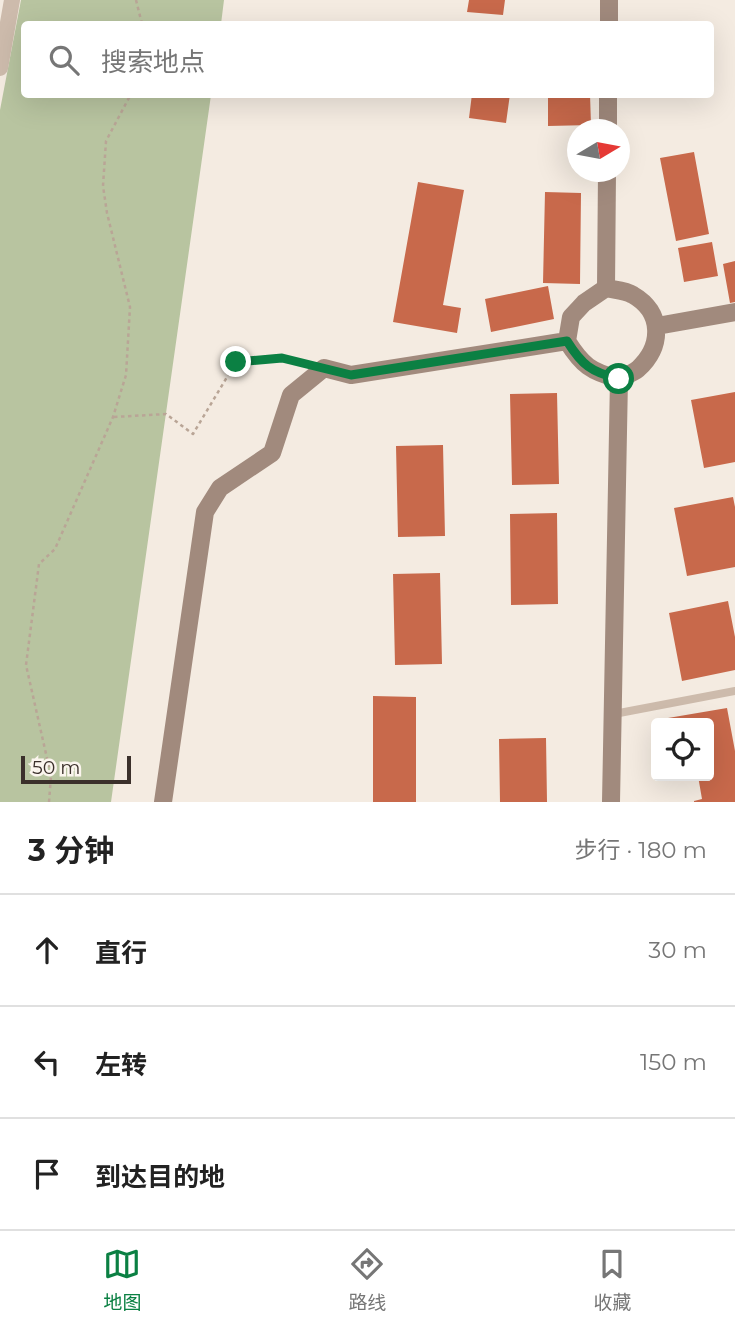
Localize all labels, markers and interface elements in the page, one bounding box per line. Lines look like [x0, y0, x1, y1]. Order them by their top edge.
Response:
search box [21, 21, 714, 98]
icon: search [45, 41, 83, 79]
text: 搜索地点 [101, 46, 205, 78]
north arrow [567, 119, 630, 182]
route end [220, 346, 251, 377]
route start [603, 363, 634, 394]
map controls [651, 718, 714, 781]
button: locate [651, 718, 714, 781]
scale bar [21, 753, 131, 785]
text: 50 m [32, 756, 80, 779]
text: 3 分钟 [28, 832, 114, 869]
text: 步行 · 180 m [575, 836, 707, 864]
icon: ahead [28, 931, 66, 969]
text: 30 m [648, 936, 707, 964]
text: 直行 [95, 937, 147, 969]
icon: left [28, 1043, 66, 1081]
text: 150 m [640, 1048, 707, 1076]
text: 左转 [95, 1049, 147, 1081]
icon: arrive [28, 1155, 66, 1193]
text: 到达目的地 [95, 1161, 225, 1193]
tab: 地图 [103, 1245, 142, 1314]
tab: 路线 [348, 1245, 387, 1314]
tab: 收藏 [593, 1245, 632, 1314]

